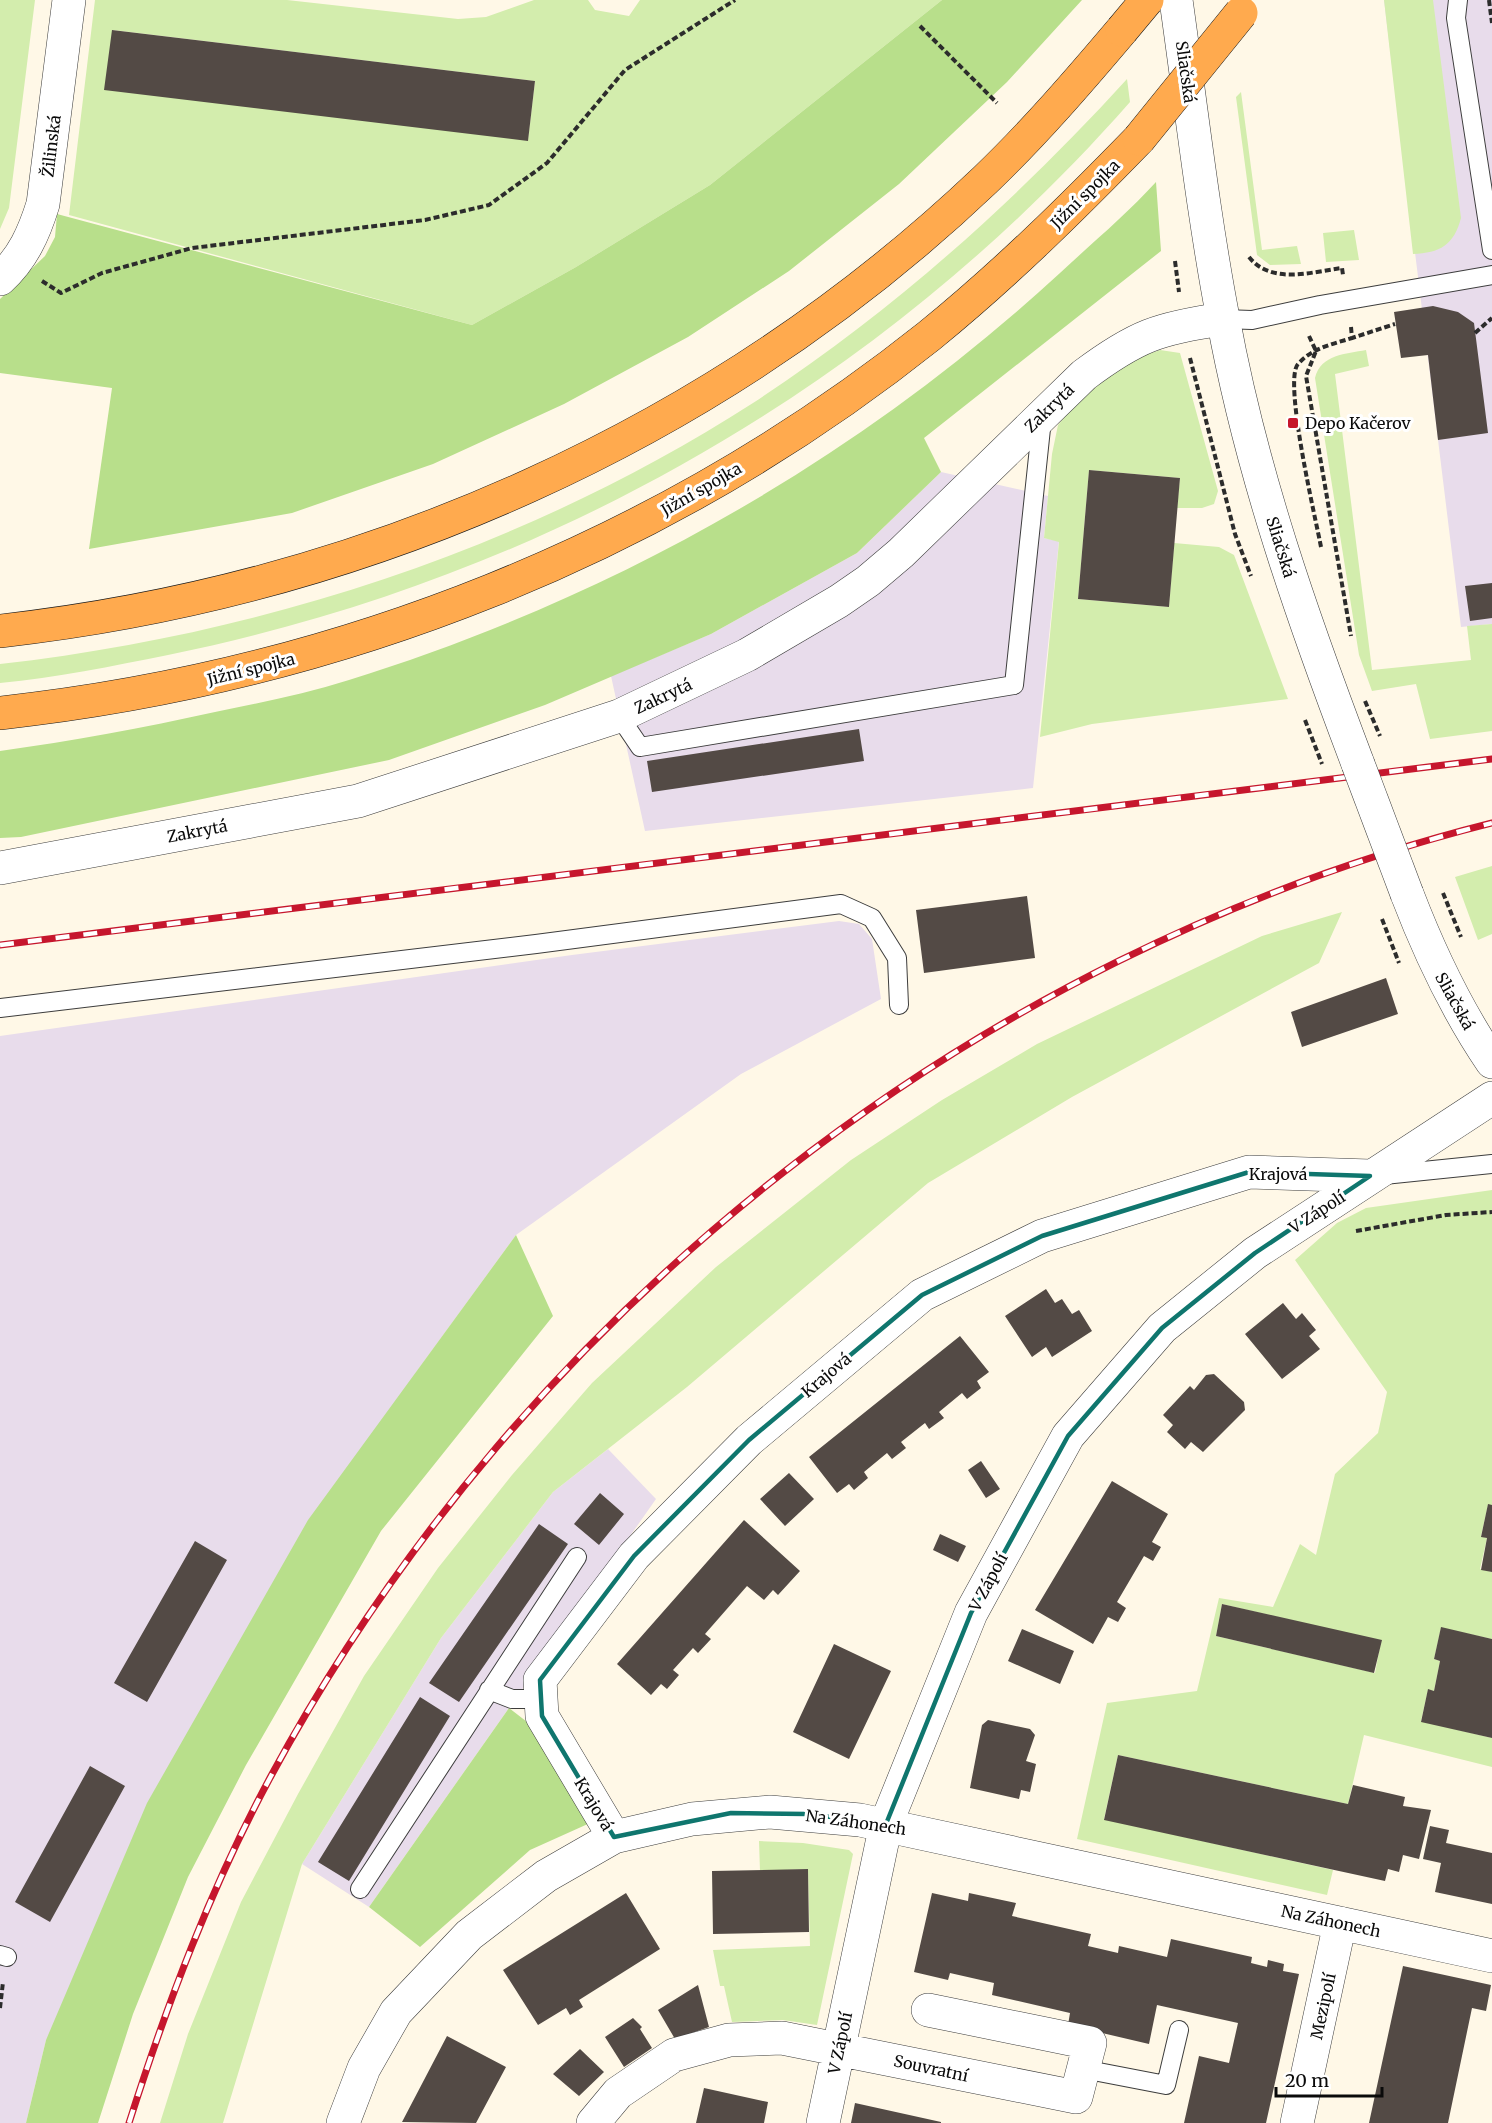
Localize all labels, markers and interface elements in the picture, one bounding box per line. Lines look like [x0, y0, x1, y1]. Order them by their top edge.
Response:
street label: Sliačská [1172, 40, 1200, 105]
street label: Žilinská [37, 113, 65, 178]
street label: Jižní spojka [1046, 155, 1124, 233]
street label: Zakrytá [1020, 379, 1078, 436]
place label: Depo Kačerov [1305, 413, 1411, 433]
marker: Depo Kačerov [1286, 416, 1300, 430]
street label: Jižní spojka [656, 458, 745, 521]
street label: Sliačská [1262, 514, 1300, 580]
street label: Jižní spojka [204, 648, 297, 690]
street label: Zakrytá [631, 674, 695, 718]
street label: Zakrytá [165, 815, 229, 847]
street label: Sliačská [1431, 969, 1479, 1034]
street label: Krajová [1249, 1164, 1308, 1184]
street label: V Zápolí [1284, 1186, 1350, 1238]
street label: Krajová [797, 1348, 855, 1401]
street label: V Zápolí [964, 1549, 1012, 1615]
street label: Krajová [570, 1774, 618, 1835]
street label: Na Záhonech [804, 1805, 908, 1839]
street label: Na Záhonech [1279, 1901, 1383, 1941]
street label: Mezipolí [1306, 1970, 1340, 2041]
street label: V Zápolí [823, 2009, 857, 2077]
street label: Souvratní [892, 2050, 971, 2086]
scale bar [1276, 2060, 1382, 2098]
text: 20 m [1285, 2069, 1329, 2092]

